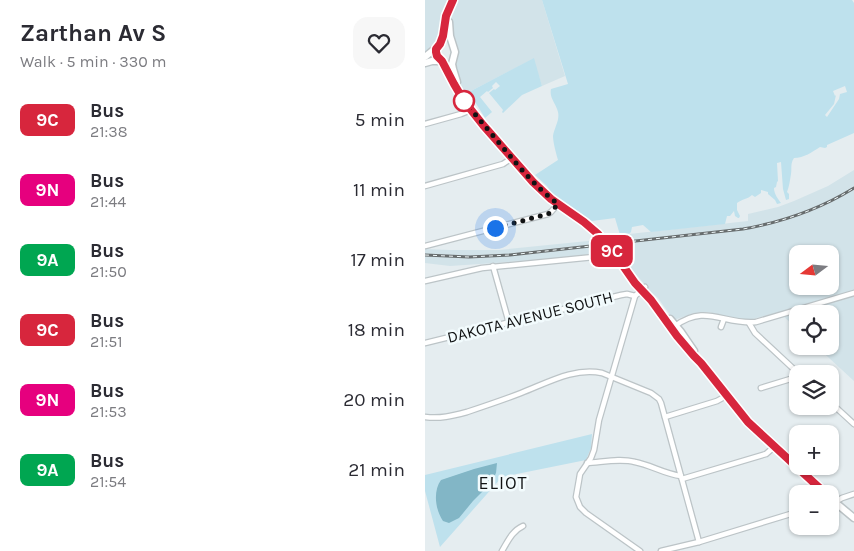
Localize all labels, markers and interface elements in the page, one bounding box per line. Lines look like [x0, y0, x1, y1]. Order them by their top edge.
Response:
button: heart [353, 17, 405, 69]
text: Zarthan Av S [20, 19, 166, 47]
text: Walk · 5 min · 330 m [20, 52, 166, 71]
unlabelled marker [453, 90, 475, 112]
text: Bus [90, 100, 124, 122]
text: 9C [36, 109, 59, 131]
text: 5 min [355, 109, 405, 131]
text: 21:38 [90, 122, 128, 141]
text: Bus [90, 170, 124, 192]
text: 9N [36, 179, 59, 201]
text: 11 min [353, 179, 405, 201]
text: 21:44 [90, 192, 126, 211]
your location [483, 216, 508, 241]
line badge: 9C [589, 235, 635, 267]
text: Bus [90, 240, 124, 262]
text: 9C [601, 240, 623, 262]
north arrow [789, 245, 839, 295]
map controls [789, 245, 839, 535]
text: 9A [36, 249, 59, 271]
text: 17 min [350, 249, 405, 271]
text: 21:50 [90, 262, 127, 281]
street label: DAKOTA AVENUE SOUTH [445, 287, 615, 347]
button: locate [789, 305, 839, 355]
text: Bus [90, 310, 124, 332]
text: 9C [36, 319, 59, 341]
text: 18 min [348, 319, 405, 341]
text: 21:51 [90, 332, 123, 351]
button: layers [789, 365, 839, 415]
text: Bus [90, 380, 124, 402]
text: 9N [36, 389, 59, 411]
text: 20 min [343, 389, 405, 411]
text: 21:53 [90, 402, 127, 421]
button: + [789, 425, 839, 475]
text: Bus [90, 450, 124, 472]
text: 9A [36, 459, 59, 481]
text: 21 min [348, 459, 405, 481]
text: 21:54 [90, 472, 126, 491]
district label: ELIOT [478, 472, 528, 494]
button: − [789, 485, 839, 535]

